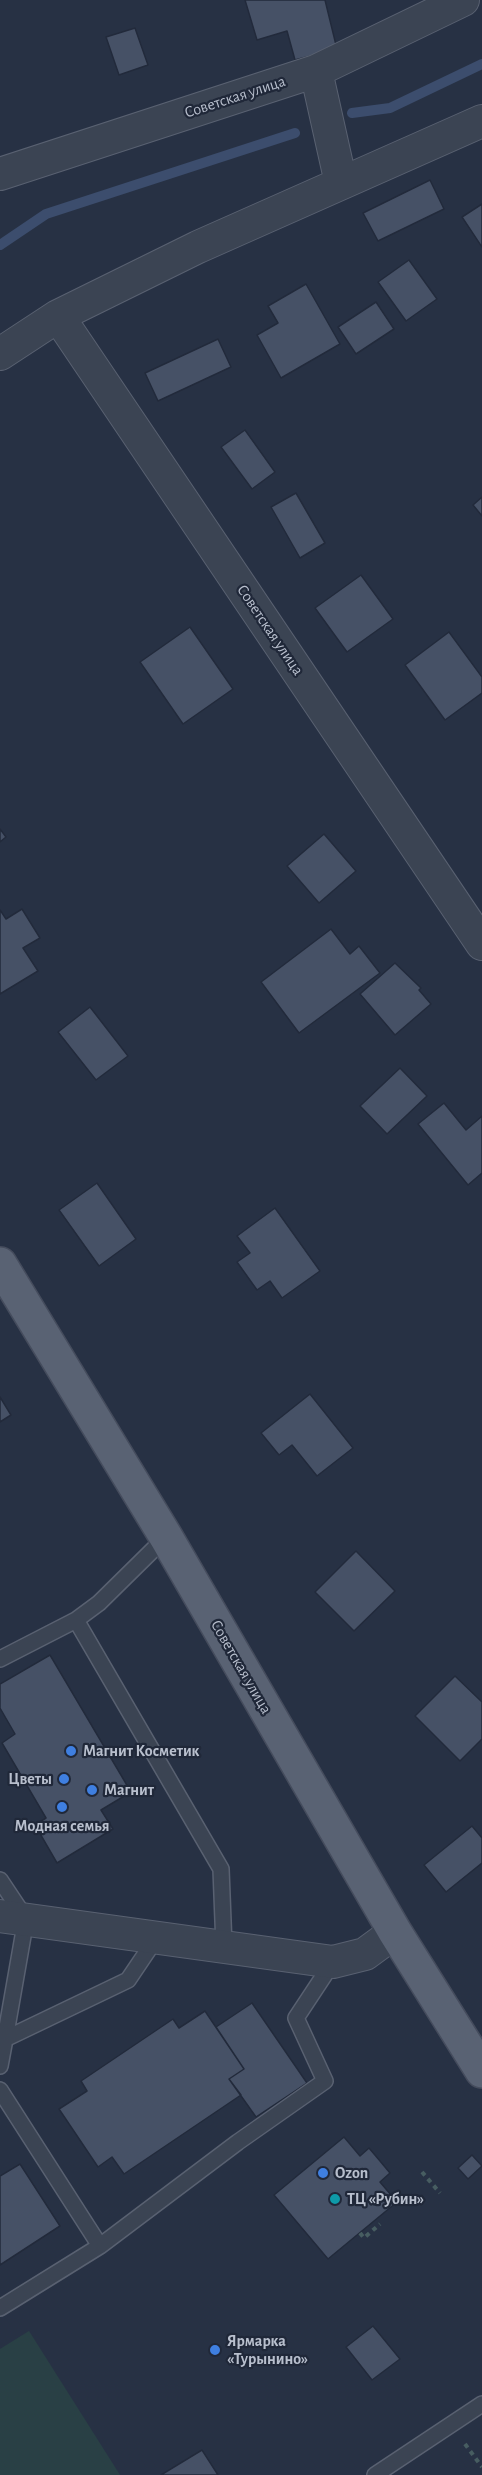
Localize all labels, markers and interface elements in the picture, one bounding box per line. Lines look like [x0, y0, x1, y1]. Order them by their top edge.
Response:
street label: Советская улица [182, 72, 288, 122]
street label: Советская улица [233, 581, 307, 679]
street label: Советская улица [206, 1617, 276, 1717]
place label: Магнит Косметик [83, 1741, 200, 1761]
marker: Магнит Косметик [64, 1744, 78, 1758]
place label: Цветы [8, 1769, 52, 1789]
marker: Цветы [57, 1772, 71, 1786]
place label: Магнит [104, 1780, 154, 1800]
marker: Магнит [85, 1783, 99, 1797]
marker: Модная семья [55, 1800, 69, 1814]
place label: Модная семья [15, 1816, 109, 1836]
place label: Ozon [335, 2163, 368, 2183]
marker: Ozon [316, 2166, 330, 2180]
place label: ТЦ «Рубин» [347, 2189, 424, 2209]
marker: ТЦ «Рубин» [328, 2192, 342, 2206]
place label: Ярмарка «Турынино» [227, 2331, 308, 2369]
marker: Ярмарка «Турынино» [208, 2343, 222, 2357]

